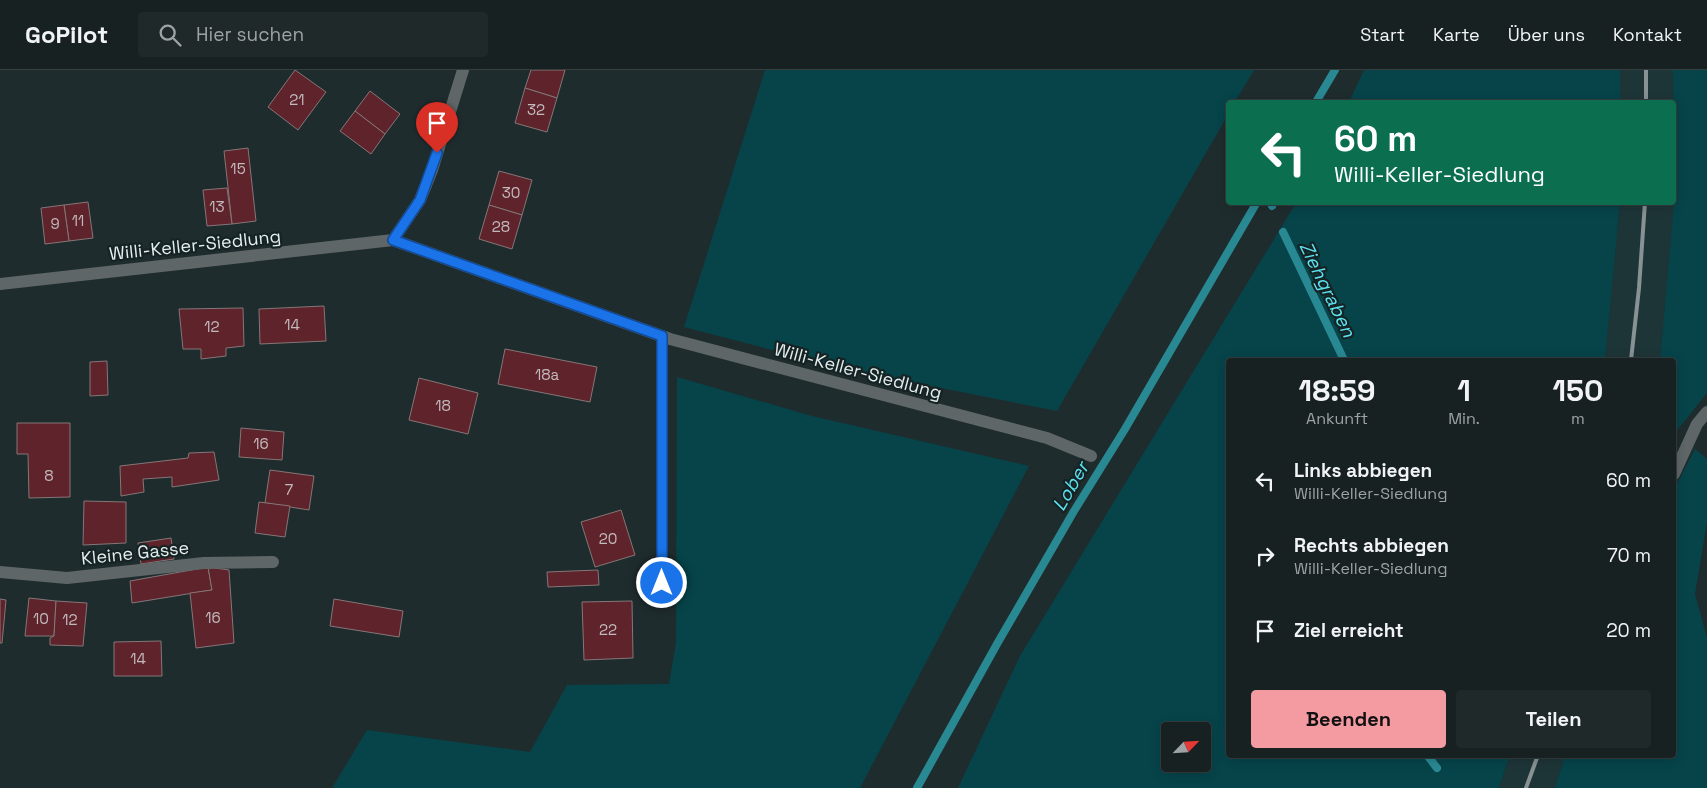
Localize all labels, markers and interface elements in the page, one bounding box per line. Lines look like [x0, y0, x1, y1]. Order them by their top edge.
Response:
search box [138, 12, 488, 57]
text: GoPilot [25, 19, 108, 50]
icon: search [156, 21, 184, 49]
text: Hier suchen [196, 22, 304, 47]
text: Start [1360, 23, 1405, 46]
text: Karte [1433, 23, 1480, 46]
text: Über uns [1508, 23, 1585, 46]
text: Kontakt [1613, 23, 1682, 46]
house number: 21 [289, 90, 305, 109]
house number: 32 [527, 100, 545, 119]
pin [416, 102, 458, 153]
icon: arrive [423, 109, 451, 137]
text: 60 m [1334, 117, 1417, 161]
icon: left [1251, 120, 1316, 185]
house number: 15 [230, 159, 246, 178]
text: Willi-Keller-Siedlung [1334, 160, 1545, 188]
house number: 30 [502, 183, 520, 202]
house number: 13 [209, 197, 225, 216]
house number: 11 [72, 211, 84, 230]
house number: 9 [50, 214, 60, 233]
house number: 28 [492, 217, 510, 236]
street label: Willi-Keller-Siedlung [108, 224, 282, 265]
water label: Ziehgraben [1294, 237, 1362, 342]
house number: 14 [284, 315, 300, 334]
house number: 12 [204, 317, 220, 336]
street label: Willi-Keller-Siedlung [772, 337, 944, 404]
house number: 18a [535, 365, 559, 384]
text: 18:59 [1299, 371, 1376, 410]
text: 1 [1457, 371, 1471, 410]
text: 150 [1552, 371, 1603, 410]
house number: 18 [435, 396, 451, 415]
text: Ankunft [1306, 408, 1368, 429]
text: Min. [1448, 408, 1480, 429]
text: m [1571, 408, 1585, 429]
house number: 16 [253, 434, 269, 453]
water label: Lober [1046, 456, 1095, 515]
text: Links abbiegen [1294, 458, 1432, 483]
house number: 8 [44, 466, 54, 485]
icon: left [1251, 467, 1279, 495]
text: 60 m [1606, 468, 1651, 493]
house number: 7 [285, 480, 293, 499]
text: Willi-Keller-Siedlung [1294, 483, 1447, 504]
house number: 20 [599, 529, 617, 548]
text: Rechts abbiegen [1294, 533, 1449, 558]
street label: Kleine Gasse [80, 535, 190, 570]
icon: right [1251, 542, 1279, 570]
text: 70 m [1607, 543, 1651, 568]
position arrow [635, 556, 687, 608]
text: Willi-Keller-Siedlung [1294, 558, 1447, 579]
house number: 16 [205, 608, 221, 627]
house number: 10 [33, 609, 49, 628]
house number: 12 [62, 610, 78, 629]
icon: arrive [1251, 617, 1279, 645]
text: Ziel erreicht [1294, 618, 1404, 643]
text: 20 m [1606, 618, 1651, 643]
house number: 22 [599, 620, 617, 639]
house number: 14 [130, 649, 146, 668]
button: Beenden [1251, 690, 1446, 748]
button: Teilen [1456, 690, 1651, 748]
north arrow [1161, 722, 1211, 772]
map controls [1161, 722, 1211, 772]

